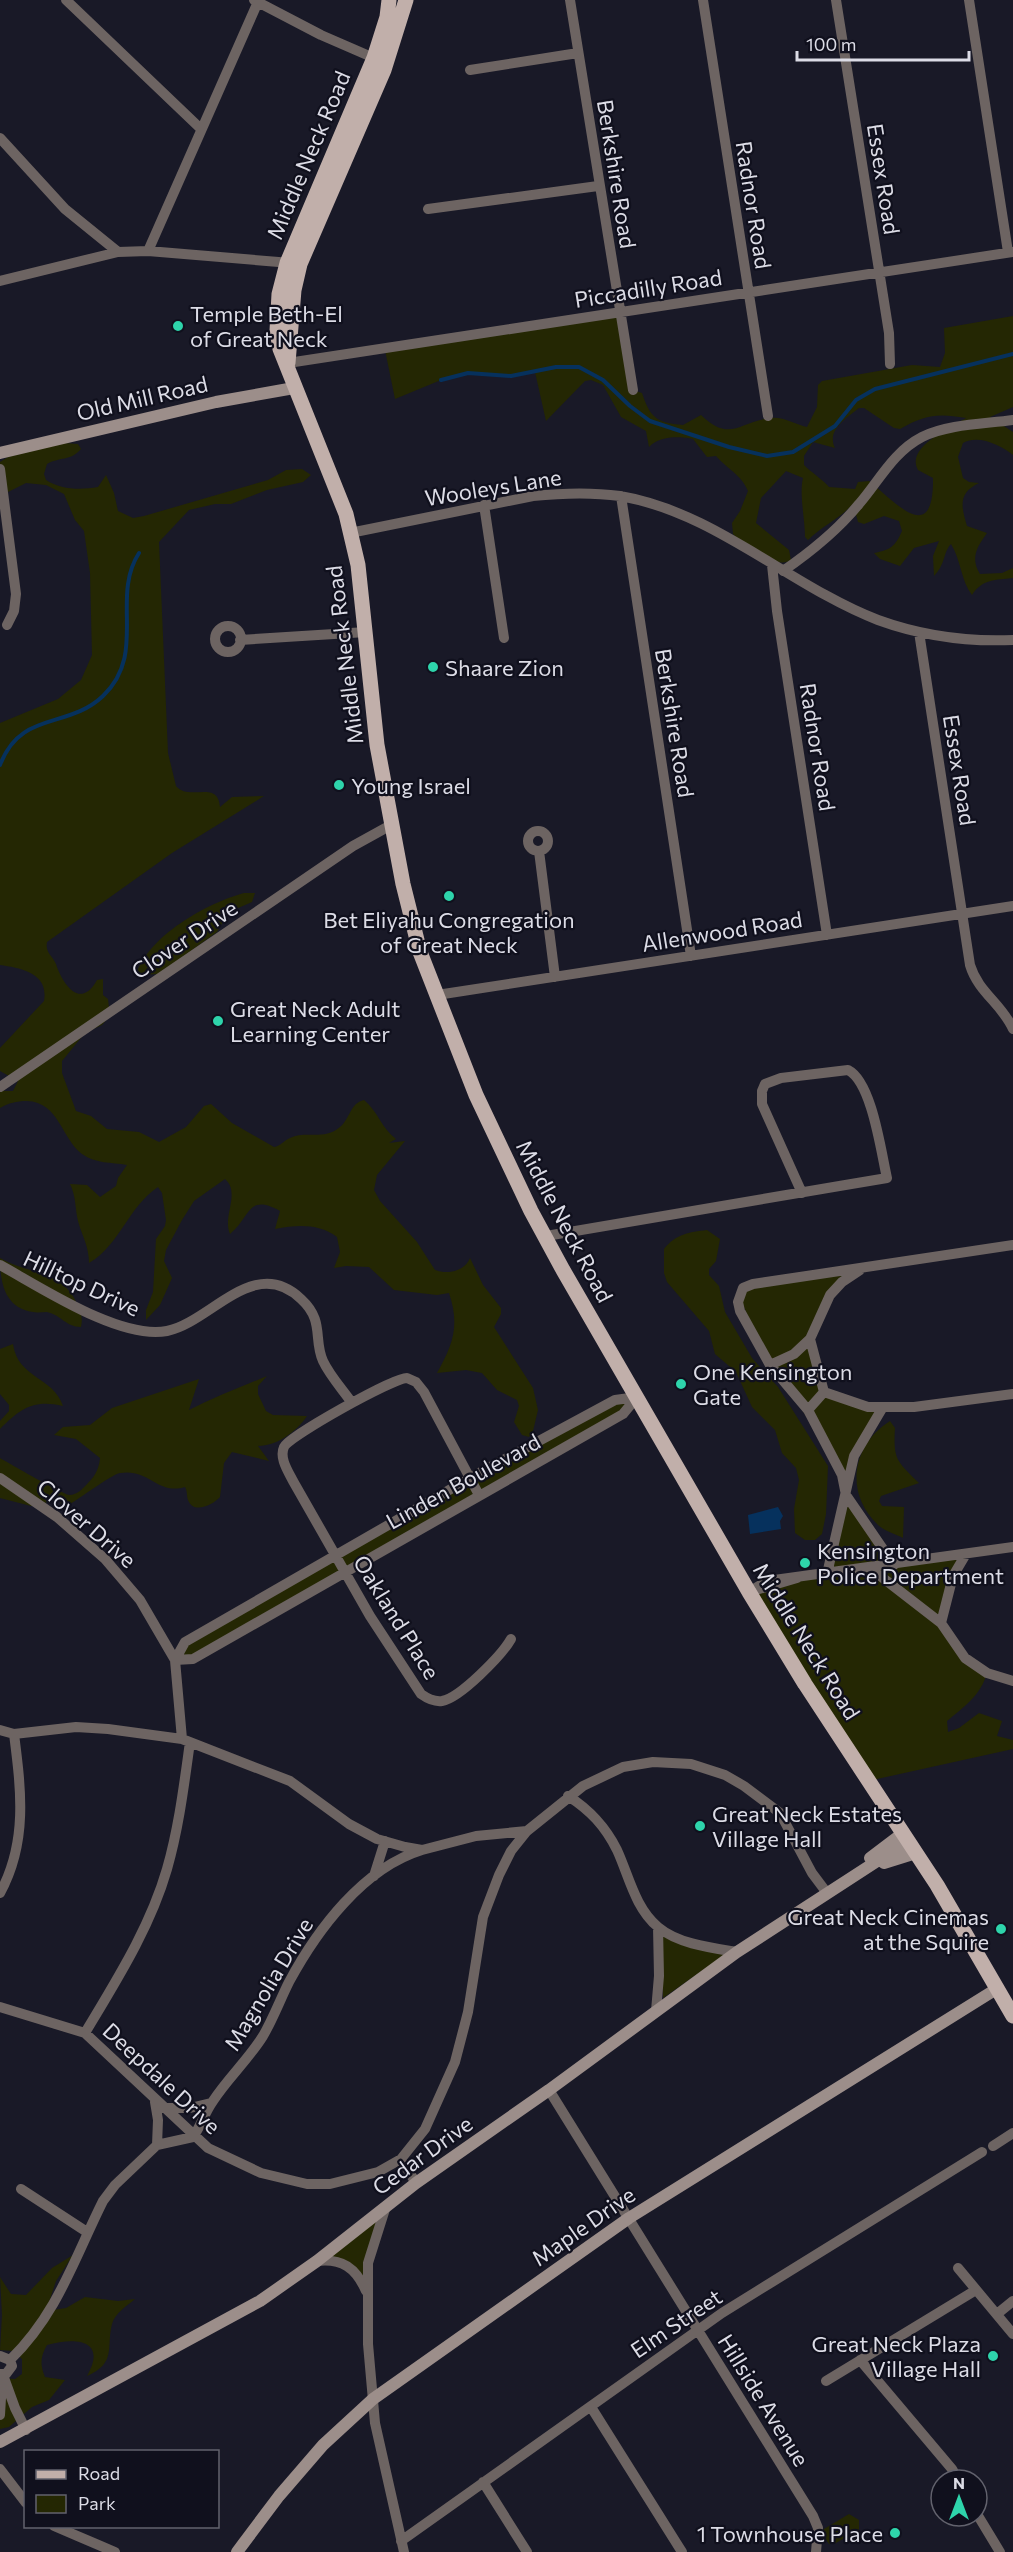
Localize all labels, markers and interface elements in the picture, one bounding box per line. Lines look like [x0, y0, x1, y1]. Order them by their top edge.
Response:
scale bar [797, 24, 970, 62]
text: 100 m [806, 33, 856, 55]
street label: Middle Neck Road [260, 67, 356, 243]
street label: Berkshire Road [592, 98, 642, 250]
street label: Essex Road [862, 122, 906, 236]
street label: Radnor Road [731, 139, 777, 271]
street label: Piccadilly Road [572, 263, 724, 313]
place label: Temple Beth-El of Great Neck [190, 300, 343, 352]
marker: Temple Beth-El of Great Neck [171, 319, 185, 333]
street label: Old Mill Road [74, 370, 210, 426]
street label: Wooleys Lane [423, 463, 563, 511]
street label: Middle Neck Road [320, 564, 368, 746]
street label: Berkshire Road [650, 647, 700, 799]
place label: Shaare Zion [445, 654, 564, 681]
marker: Shaare Zion [426, 660, 440, 674]
street label: Radnor Road [795, 681, 841, 813]
street label: Essex Road [938, 713, 982, 827]
place label: Young Israel [351, 772, 471, 799]
marker: Young Israel [332, 778, 346, 792]
marker: Bet Eliyahu Congregation of Great Neck [442, 889, 456, 903]
street label: Clover Drive [126, 894, 242, 984]
street label: Allenwood Road [640, 905, 804, 957]
place label: Bet Eliyahu Congregation of Great Neck [323, 906, 575, 958]
place label: Great Neck Adult Learning Center [230, 995, 400, 1047]
marker: Great Neck Adult Learning Center [211, 1014, 225, 1028]
street label: Middle Neck Road [511, 1135, 619, 1307]
street label: Hilltop Drive [19, 1244, 145, 1322]
place label: One Kensington Gate [693, 1358, 852, 1410]
marker: One Kensington Gate [674, 1377, 688, 1391]
street label: Linden Boulevard [381, 1427, 545, 1535]
street label: Clover Drive [32, 1473, 142, 1573]
place label: Kensington Police Department [817, 1537, 1004, 1589]
street label: Oakland Place [348, 1550, 446, 1684]
marker: Kensington Police Department [798, 1556, 812, 1570]
street label: Middle Neck Road [748, 1557, 866, 1725]
place label: Great Neck Estates Village Hall [712, 1800, 902, 1852]
marker: Great Neck Estates Village Hall [693, 1819, 707, 1833]
place label: Great Neck Cinemas at the Squire [787, 1903, 989, 1955]
street label: Magnolia Drive [218, 1913, 318, 2055]
marker: Great Neck Cinemas at the Squire [994, 1922, 1008, 1936]
street label: Deepdale Drive [98, 2017, 226, 2139]
street label: Cedar Drive [367, 2110, 477, 2200]
street label: Maple Drive [526, 2181, 640, 2271]
street label: Elm Street [625, 2283, 727, 2363]
street label: Hillside Avenue [713, 2329, 815, 2471]
place label: Great Neck Plaza Village Hall [812, 2330, 981, 2382]
marker: Great Neck Plaza Village Hall [986, 2349, 1000, 2363]
legend [24, 2450, 219, 2528]
text: Road [78, 2462, 120, 2484]
north arrow [929, 2468, 989, 2528]
text: N [953, 2473, 965, 2492]
text: Park [78, 2492, 116, 2514]
place label: 1 Townhouse Place [697, 2520, 883, 2547]
marker: 1 Townhouse Place [888, 2526, 902, 2540]

